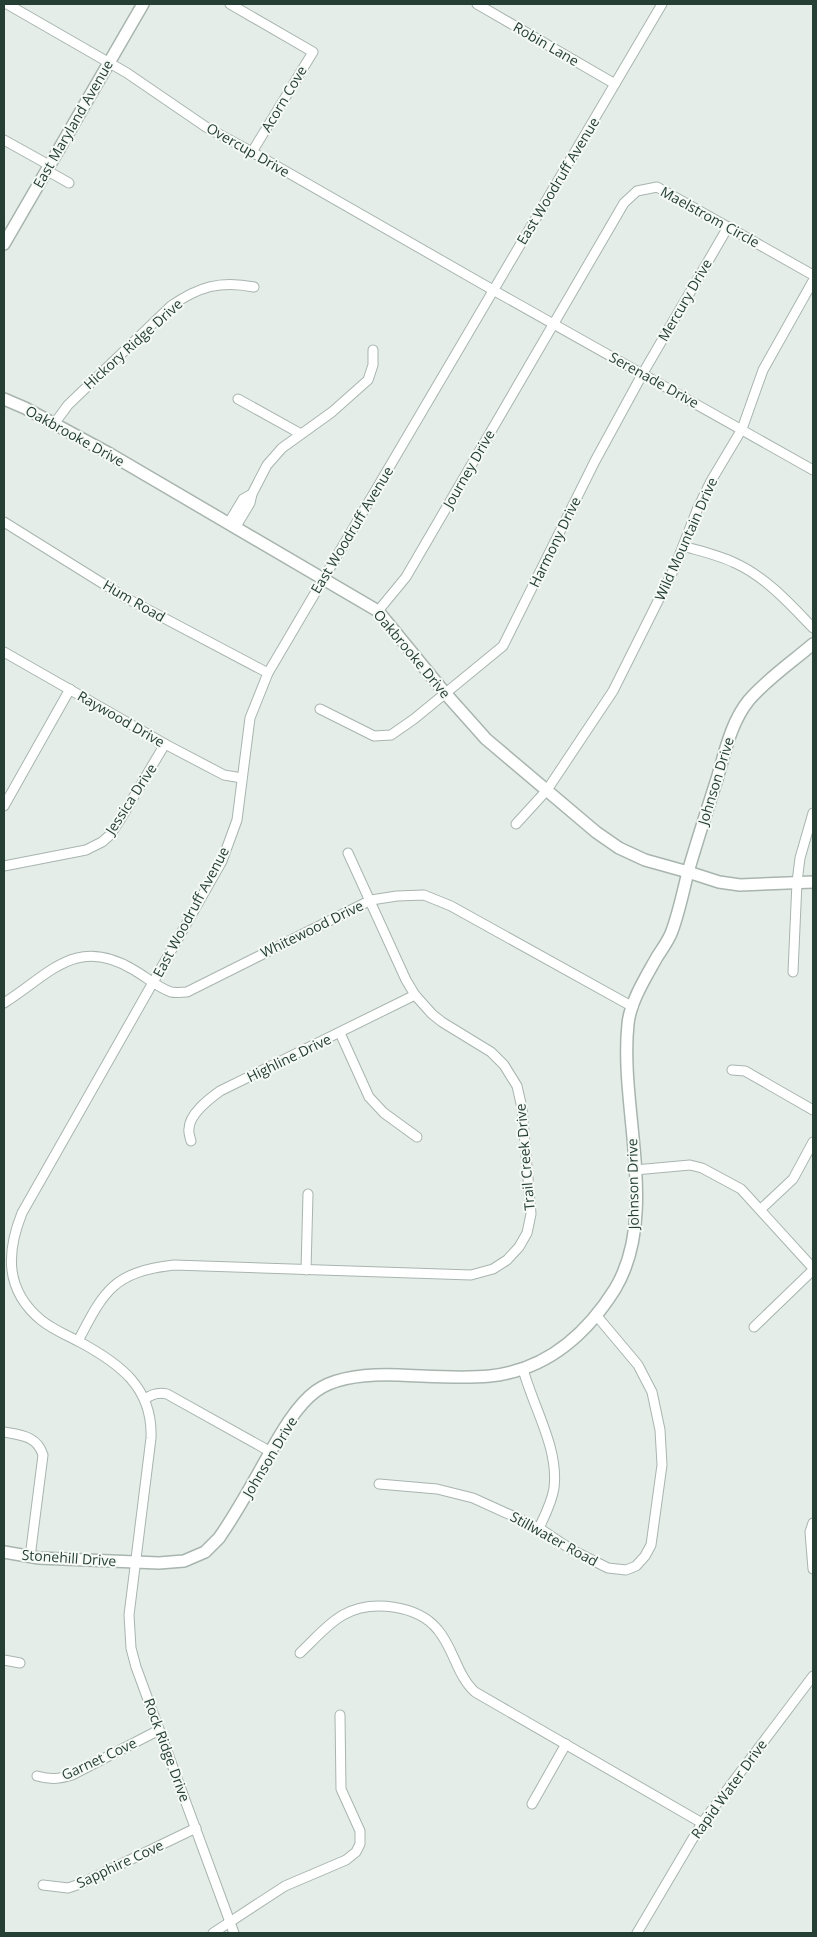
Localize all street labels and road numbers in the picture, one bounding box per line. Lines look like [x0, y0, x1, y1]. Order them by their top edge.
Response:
street label: Robin Lane [510, 17, 583, 70]
street label: East Maryland Avenue [28, 56, 117, 191]
street label: Acorn Cove [256, 62, 311, 135]
street label: East Woodruff Avenue [512, 113, 603, 248]
street label: Overcup Drive [203, 118, 293, 181]
street label: Maelstrom Circle [657, 182, 763, 252]
street label: Mercury Drive [653, 255, 716, 344]
street label: Hickory Ridge Drive [79, 294, 186, 393]
street label: Serenade Drive [606, 347, 703, 412]
street label: Oakbrooke Drive [22, 401, 128, 471]
street label: Journey Drive [437, 426, 499, 513]
street label: East Woodruff Avenue [306, 462, 397, 597]
street label: Wild Mountain Drive [650, 474, 721, 603]
street label: Harmony Drive [524, 493, 585, 590]
street label: Hum Road [100, 575, 169, 626]
street label: Oakbrooke Drive [370, 605, 455, 702]
street label: Raywood Drive [74, 686, 168, 751]
street label: Johnson Drive [693, 734, 738, 829]
street label: Jessica Drive [99, 760, 161, 839]
street label: East Woodruff Avenue [148, 843, 233, 980]
street label: Whitewood Drive [257, 895, 366, 962]
street label: Highline Drive [244, 1029, 334, 1086]
street label: Trail Creek Drive [510, 1103, 539, 1211]
street label: Johnson Drive [622, 1138, 643, 1232]
street label: Johnson Drive [237, 1413, 301, 1502]
street label: Stillwater Road [507, 1507, 601, 1571]
street label: Stonehill Drive [21, 1545, 117, 1570]
street label: Rock Ridge Drive [140, 1695, 195, 1804]
street label: Garnet Cove [58, 1733, 140, 1784]
street label: Rapid Water Drive [686, 1735, 771, 1842]
street label: Sapphire Cove [73, 1835, 167, 1892]

